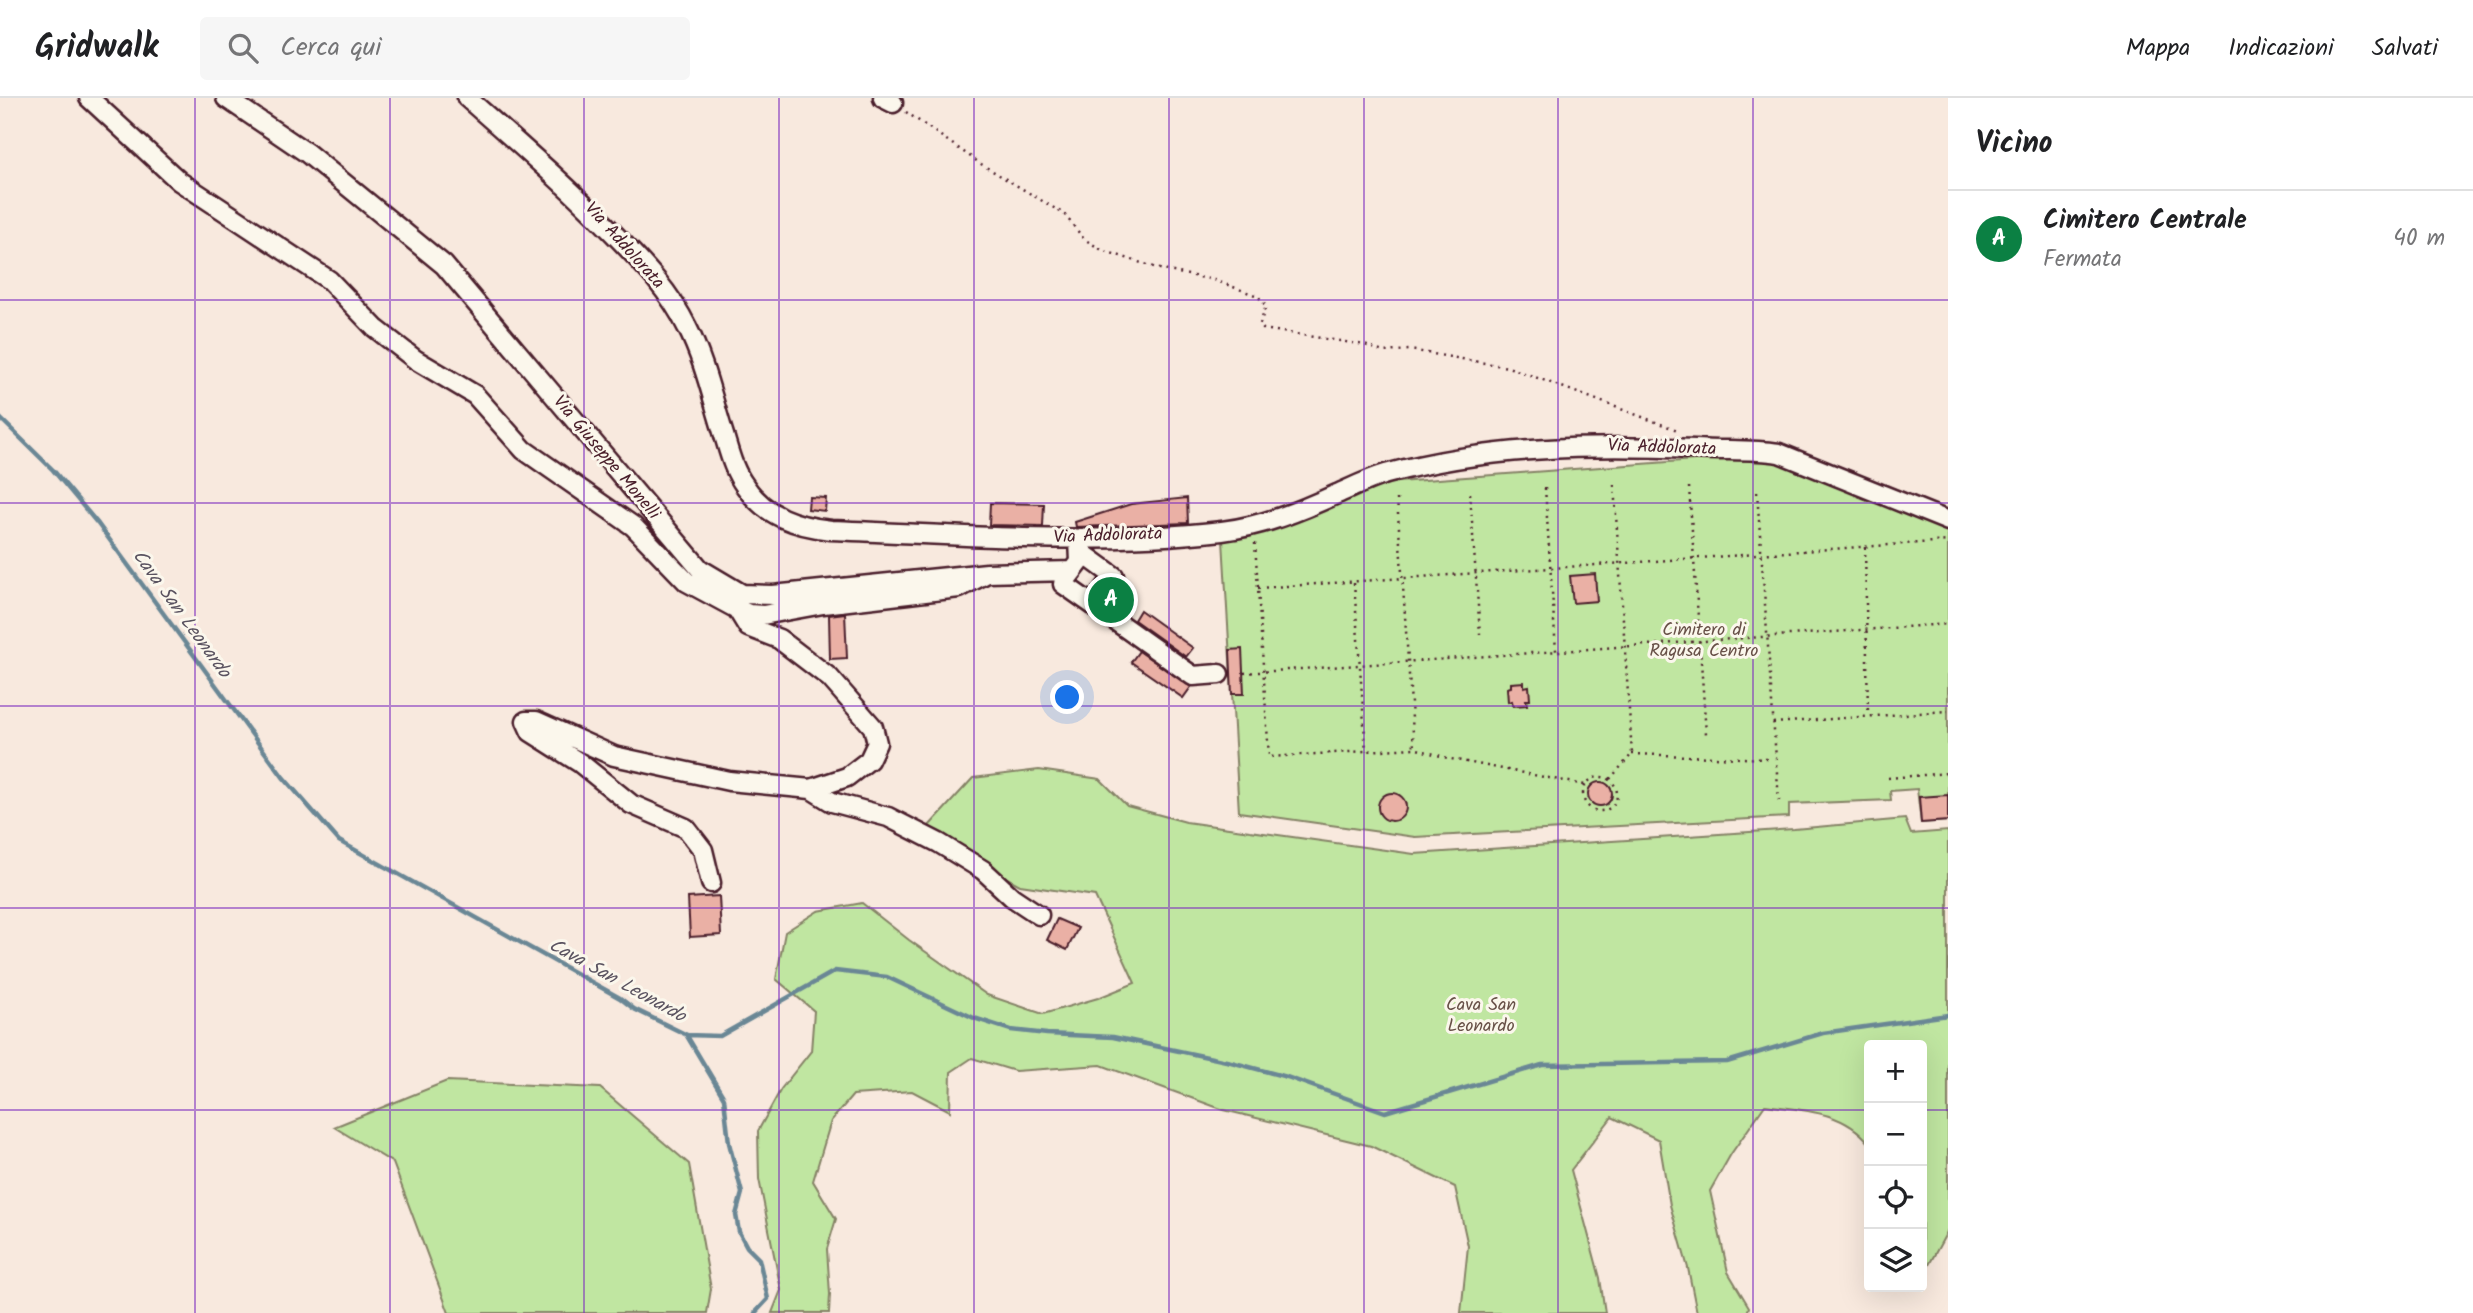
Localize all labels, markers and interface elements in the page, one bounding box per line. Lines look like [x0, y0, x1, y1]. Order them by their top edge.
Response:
search box [200, 17, 690, 80]
text: Gridwalk [35, 22, 158, 75]
text: Cerca qui [280, 27, 381, 69]
icon: search [224, 29, 262, 67]
text: Mappa [2126, 29, 2190, 68]
text: Indicazioni [2228, 29, 2334, 68]
text: Salvati [2372, 29, 2438, 68]
text: Vicino [1976, 120, 2053, 168]
street label: Via Addolorata [577, 196, 671, 296]
text: Cimitero Centrale [2043, 200, 2247, 242]
text: A [1992, 221, 2006, 257]
text: 40 m [2393, 221, 2445, 257]
text: Fermata [2043, 242, 2122, 278]
street label: Via Giuseppe Monelli [545, 389, 667, 527]
street label: Via Addolorata [1607, 432, 1717, 464]
street label: Via Addolorata [1053, 520, 1163, 552]
water label: Cava San Leonardo [124, 543, 239, 686]
pin: A [1088, 574, 1134, 626]
park label: Cimitero di Ragusa Centro [1649, 616, 1759, 666]
your location [1050, 680, 1084, 714]
water label: Cava San Leonardo [543, 931, 692, 1032]
park label: Cava San Leonardo [1446, 991, 1516, 1041]
map controls [1864, 1040, 1927, 1292]
button: + [1864, 1040, 1927, 1103]
button: − [1864, 1103, 1927, 1166]
button: locate [1864, 1166, 1927, 1229]
button: layers [1864, 1229, 1927, 1292]

